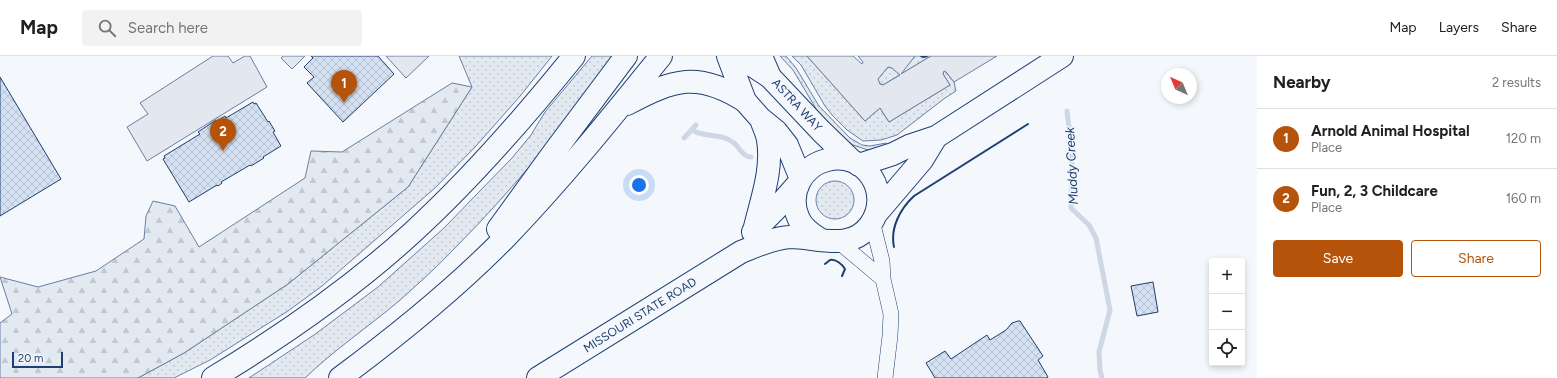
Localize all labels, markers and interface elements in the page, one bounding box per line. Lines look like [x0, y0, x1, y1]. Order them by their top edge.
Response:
search box [82, 10, 362, 46]
text: Map [20, 16, 58, 39]
icon: search [96, 17, 118, 39]
text: Search here [128, 19, 208, 37]
text: Map [1389, 19, 1417, 36]
text: Layers [1439, 19, 1479, 36]
text: Share [1501, 19, 1537, 36]
north arrow [1161, 68, 1197, 104]
pin: 1 [331, 70, 357, 103]
text: Nearby [1273, 72, 1331, 92]
text: 2 results [1492, 75, 1541, 90]
street label: ASTRA WAY [769, 76, 826, 135]
pin: 2 [210, 118, 236, 151]
text: Arnold Animal Hospital [1311, 122, 1470, 140]
water label: Muddy Creek [1062, 126, 1081, 205]
text: 1 [1283, 131, 1289, 146]
text: 120 m [1506, 131, 1541, 146]
text: Place [1311, 140, 1342, 155]
your location [629, 175, 649, 195]
text: Fun, 2, 3 Childcare [1311, 182, 1438, 200]
text: 2 [1282, 191, 1290, 206]
text: 160 m [1506, 191, 1541, 206]
text: Place [1311, 200, 1342, 215]
button: Save [1273, 240, 1403, 277]
button: Share [1411, 240, 1541, 277]
map controls [1209, 258, 1245, 366]
button: + [1209, 258, 1245, 294]
street label: MISSOURI STATE ROAD [581, 274, 699, 356]
button: − [1209, 294, 1245, 330]
button: locate [1209, 330, 1245, 366]
scale bar [12, 350, 63, 369]
text: 20 m [18, 352, 43, 365]

